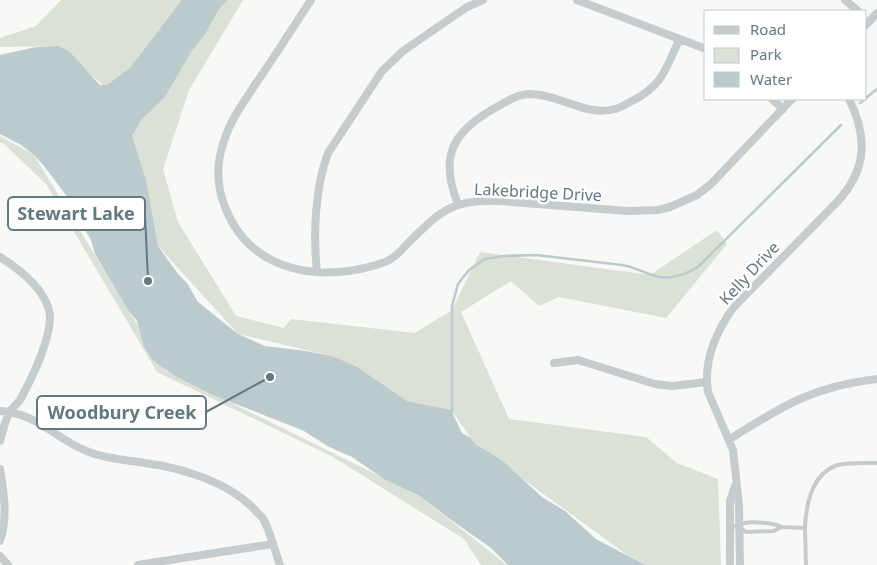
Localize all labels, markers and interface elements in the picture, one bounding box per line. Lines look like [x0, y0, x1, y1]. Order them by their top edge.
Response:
legend [704, 10, 867, 100]
text: Road [750, 19, 786, 39]
text: Park [750, 44, 782, 64]
text: Water [750, 69, 792, 89]
street label: Lakebridge Drive [474, 178, 602, 206]
callout: Stewart Lake [8, 197, 145, 230]
text: Stewart Lake [17, 201, 135, 225]
street label: Kelly Drive [714, 237, 784, 309]
callout: Woodbury Creek [37, 396, 206, 429]
text: Woodbury Creek [48, 400, 197, 424]

